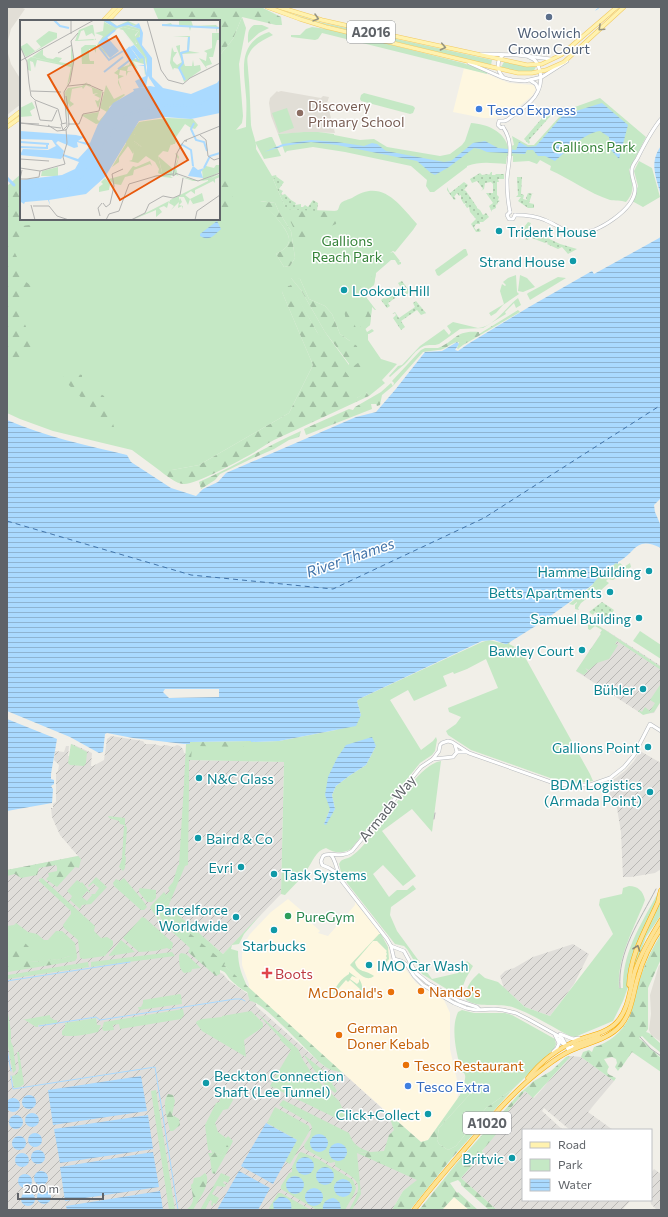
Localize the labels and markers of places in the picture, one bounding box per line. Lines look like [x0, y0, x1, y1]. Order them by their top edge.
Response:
marker: Woolwich Crown Court [544, 12, 554, 22]
place label: Woolwich Crown Court [508, 24, 590, 57]
place label: Discovery Primary School [308, 97, 404, 130]
place label: Tesco Express [487, 101, 576, 118]
marker: Tesco Express [474, 104, 484, 114]
marker: Discovery Primary School [295, 108, 305, 118]
place label: Trident House [507, 223, 596, 240]
marker: Trident House [494, 226, 504, 236]
place label: Strand House [479, 253, 565, 270]
marker: Strand House [568, 256, 578, 266]
place label: Lookout Hill [352, 282, 430, 299]
marker: Lookout Hill [339, 285, 349, 295]
place label: Hamme Building [537, 563, 641, 580]
marker: Hamme Building [644, 566, 654, 576]
place label: Betts Apartments [489, 584, 602, 601]
marker: Betts Apartments [605, 587, 615, 597]
place label: Samuel Building [531, 610, 631, 627]
marker: Samuel Building [634, 613, 644, 623]
place label: Bawley Court [489, 642, 574, 659]
marker: Bawley Court [577, 645, 587, 655]
place label: Bühler [594, 681, 635, 698]
marker: Bühler [638, 684, 648, 694]
place label: Gallions Point [552, 739, 640, 756]
marker: Gallions Point [643, 742, 653, 752]
place label: N&C Glass [207, 770, 274, 787]
marker: N&C Glass [194, 773, 204, 783]
place label: BDM Logistics (Armada Point) [544, 776, 642, 809]
marker: BDM Logistics (Armada Point) [645, 787, 655, 797]
place label: Baird & Co [206, 830, 273, 847]
marker: Baird & Co [193, 833, 203, 843]
place label: Evri [209, 859, 233, 876]
marker: Evri [236, 862, 246, 872]
place label: Task Systems [282, 866, 367, 883]
marker: Task Systems [269, 869, 279, 879]
place label: Parcelforce Worldwide [155, 901, 228, 934]
place label: PureGym [296, 908, 355, 925]
marker: PureGym [283, 911, 293, 921]
marker: Parcelforce Worldwide [231, 912, 241, 922]
marker: Starbucks [269, 925, 279, 935]
place label: Starbucks [242, 937, 306, 954]
place label: IMO Car Wash [377, 957, 469, 974]
marker: IMO Car Wash [364, 960, 374, 970]
place label: Boots [275, 965, 313, 982]
marker: Boots [262, 968, 272, 978]
place label: Nando's [429, 983, 481, 1000]
place label: McDonald's [308, 984, 383, 1001]
marker: Nando's [416, 986, 426, 996]
marker: McDonald's [386, 987, 396, 997]
place label: German Doner Kebab [347, 1019, 430, 1052]
marker: German Doner Kebab [334, 1030, 344, 1040]
place label: Tesco Restaurant [414, 1057, 524, 1074]
marker: Tesco Restaurant [401, 1060, 411, 1070]
place label: Beckton Connection Shaft (Lee Tunnel) [214, 1067, 344, 1100]
marker: Beckton Connection Shaft (Lee Tunnel) [201, 1078, 211, 1088]
place label: Tesco Extra [416, 1078, 490, 1095]
marker: Tesco Extra [403, 1081, 413, 1091]
place label: Click+Collect [335, 1106, 420, 1123]
marker: Click+Collect [423, 1109, 433, 1119]
place label: Britvic [462, 1150, 504, 1167]
marker: Britvic [507, 1153, 517, 1163]

